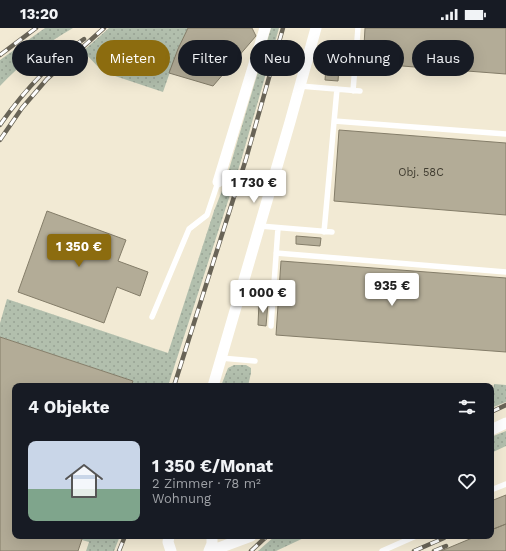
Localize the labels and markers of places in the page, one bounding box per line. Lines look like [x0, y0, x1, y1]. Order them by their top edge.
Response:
pin: 1 730 € [217, 170, 291, 204]
pin: 1 350 € [42, 234, 116, 268]
pin: 935 € [364, 273, 420, 307]
pin: 1 000 € [226, 280, 300, 314]

